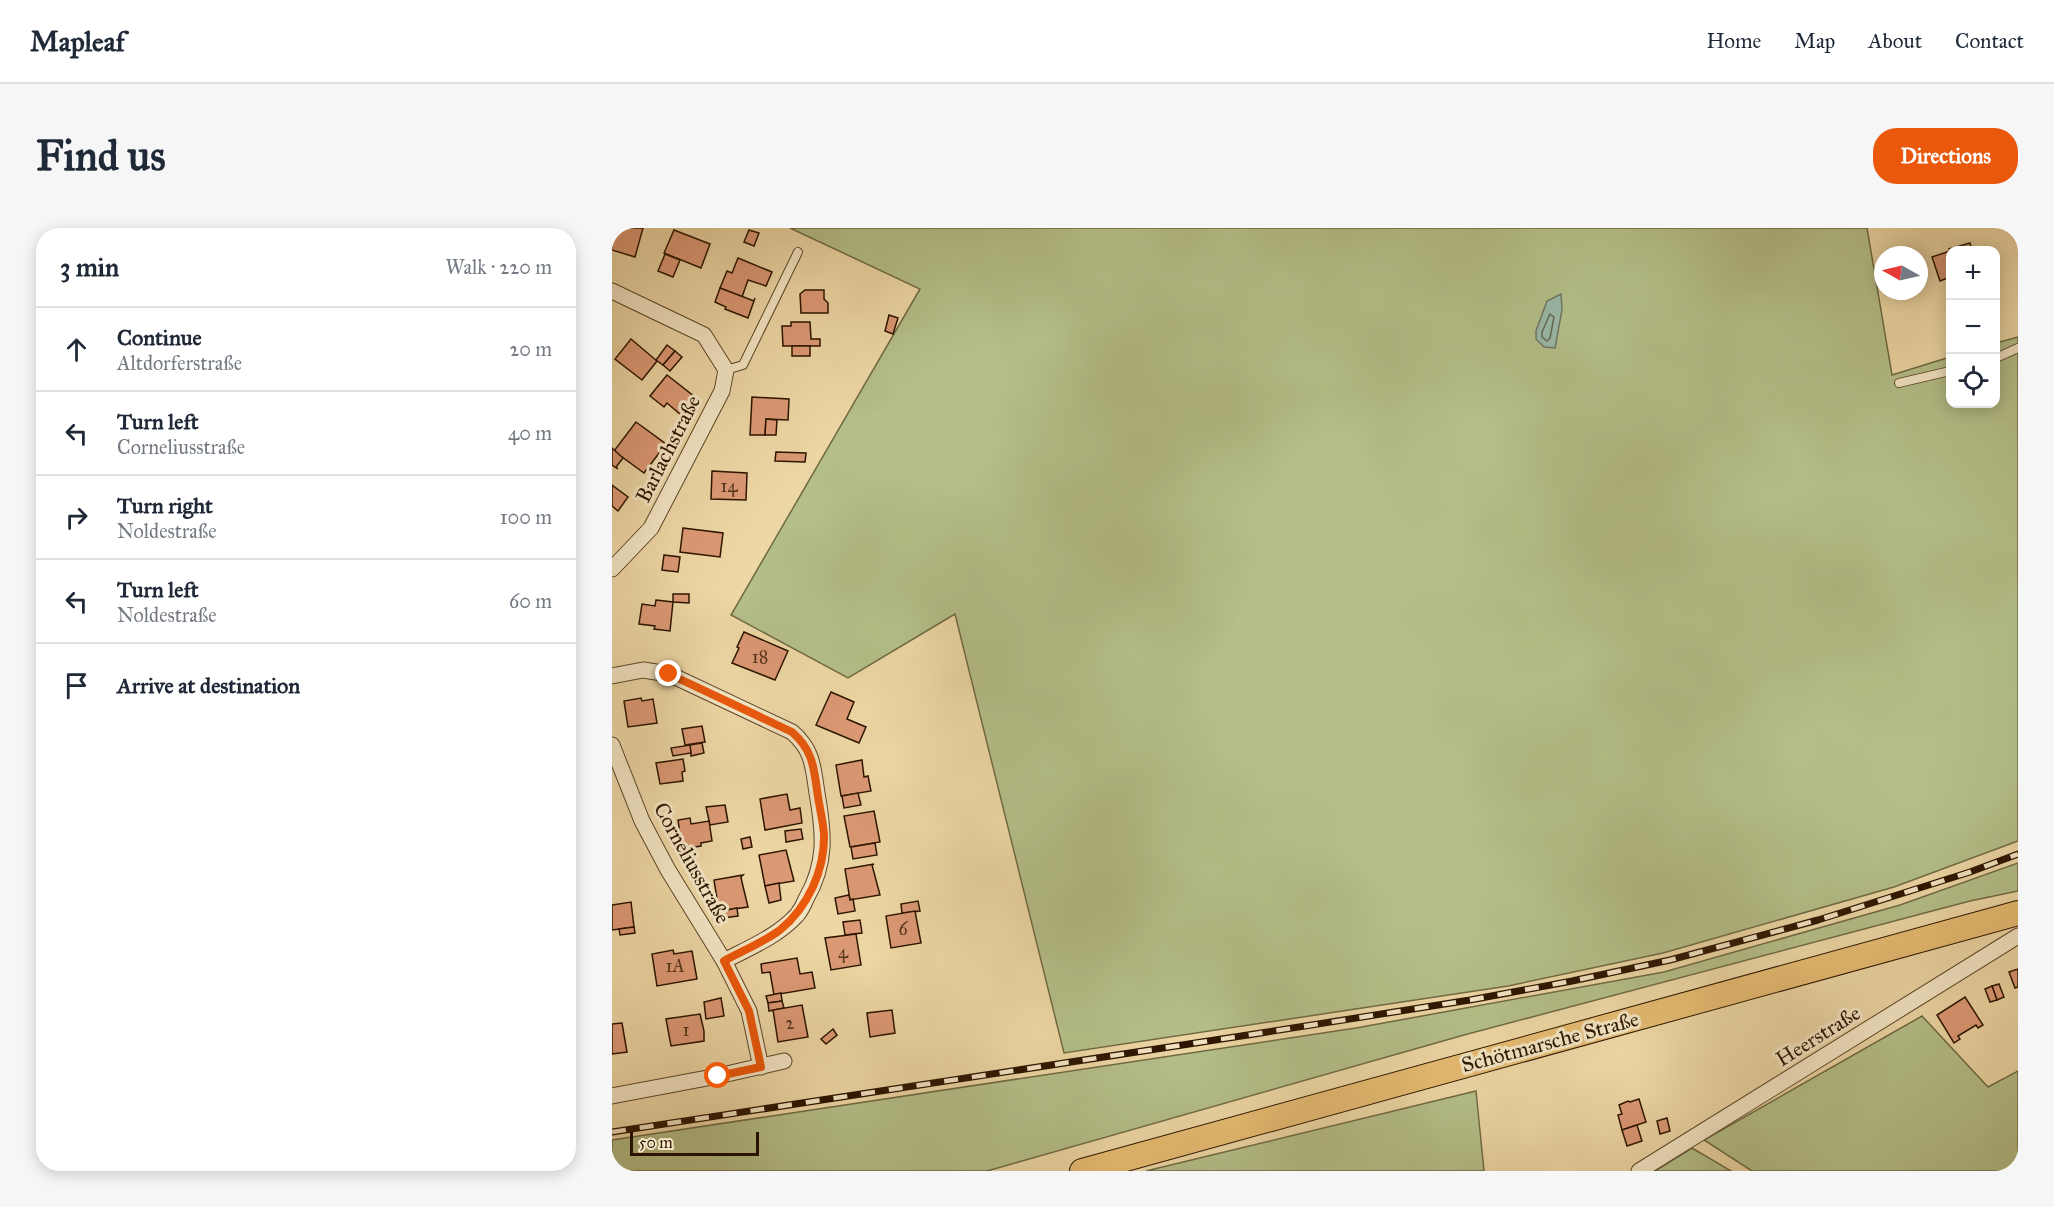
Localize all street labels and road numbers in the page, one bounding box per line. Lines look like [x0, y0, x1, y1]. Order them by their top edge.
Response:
street label: Barlachstraße [630, 391, 706, 507]
street label: Corneliusstraße [648, 798, 736, 928]
street label: Heerstraße [1771, 1000, 1865, 1072]
street label: Schötmarsche Straße [1459, 1006, 1642, 1078]

